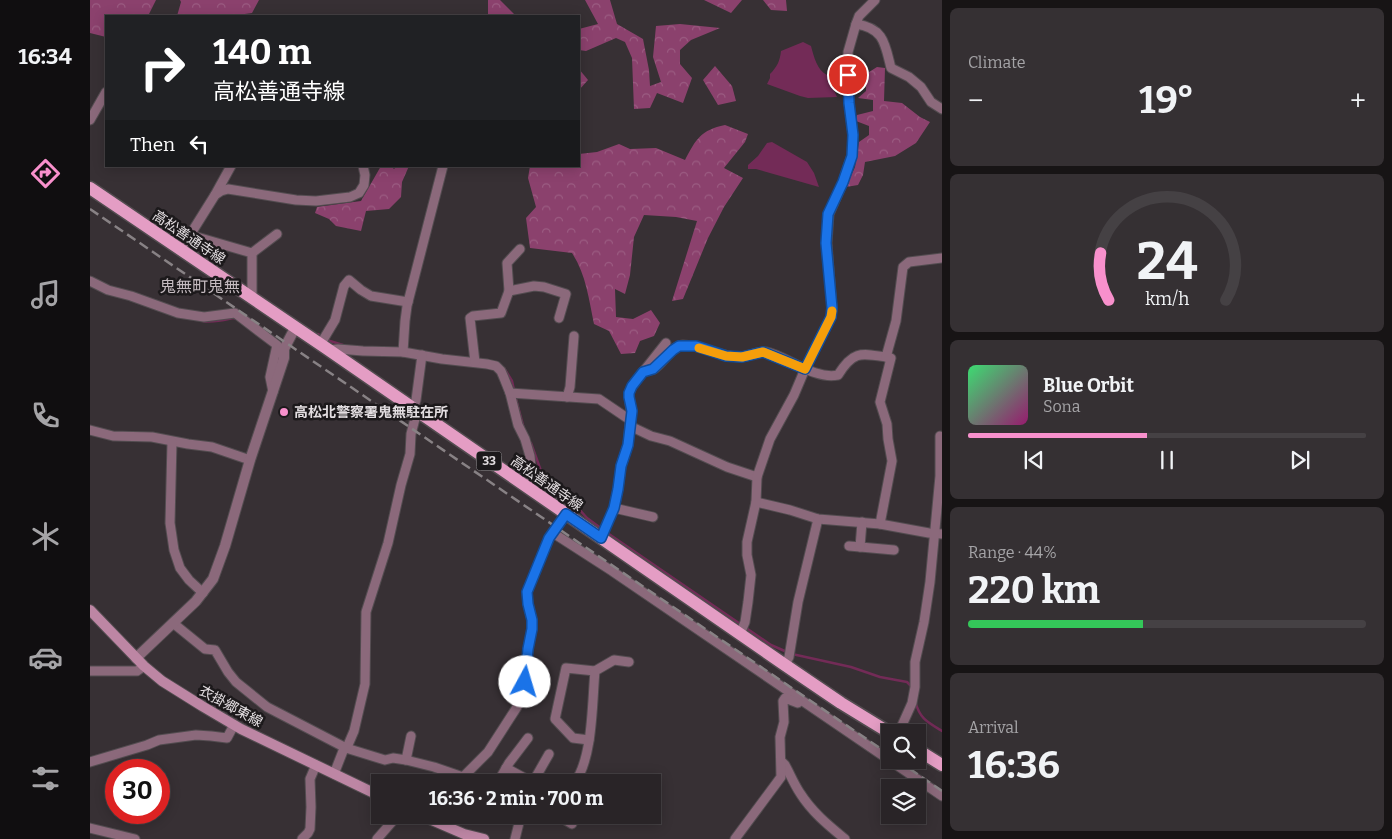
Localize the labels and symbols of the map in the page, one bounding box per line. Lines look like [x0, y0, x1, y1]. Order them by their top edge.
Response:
pin [827, 54, 869, 96]
street label: 高松善通寺線 [149, 207, 228, 268]
district label: 鬼無町鬼無 [160, 277, 240, 296]
place label: 高松北警察署鬼無駐在所 [294, 404, 448, 421]
marker: 高松北警察署鬼無駐在所 [278, 406, 290, 418]
road number: 33 [476, 452, 502, 471]
street label: 高松善通寺線 [507, 452, 586, 514]
position arrow [498, 655, 550, 707]
street label: 衣掛郷東線 [196, 682, 265, 731]
speed limit sign: 30 [105, 759, 170, 824]

